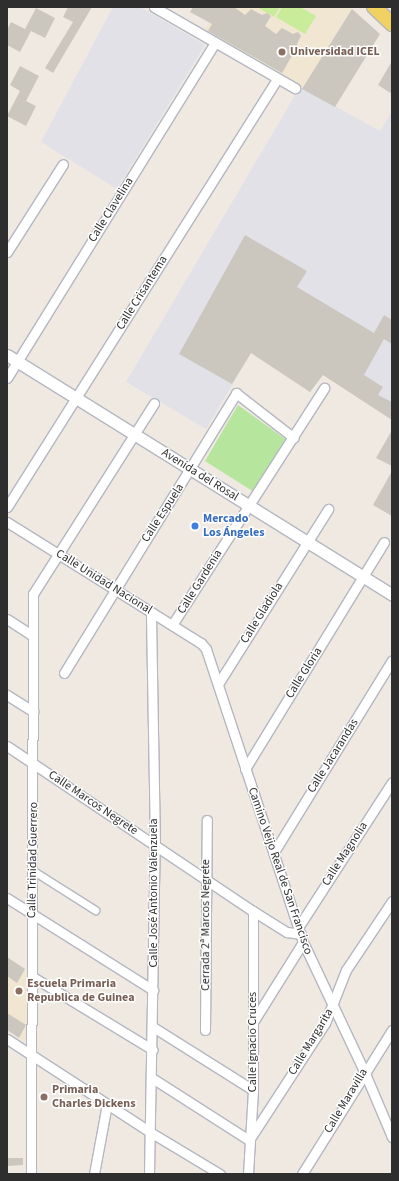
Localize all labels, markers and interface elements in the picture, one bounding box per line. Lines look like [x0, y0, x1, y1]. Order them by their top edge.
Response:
place label: Universidad ICEL [290, 45, 380, 59]
marker: Universidad ICEL [277, 47, 287, 57]
street label: Calle Clavelina [85, 175, 137, 245]
street label: Calle Crisantema [113, 253, 171, 333]
street label: Avenida del Rosal [159, 446, 241, 504]
street label: Calle Espuela [139, 481, 187, 545]
place label: Mercado Los Ángeles [203, 512, 264, 540]
marker: Mercado Los Ángeles [190, 521, 200, 531]
street label: Calle Unidad Nacional [53, 547, 155, 617]
street label: Calle Gardenia [175, 547, 225, 617]
street label: Calle Gladiola [238, 580, 286, 646]
street label: Calle Gloria [283, 645, 325, 701]
street label: Calle Jacarandas [304, 716, 362, 796]
street label: Calle Marcos Negrete [46, 768, 140, 838]
street label: Camino Veijo Real de San Francisco [245, 786, 315, 956]
street label: Calle Trinidad Guerrero [25, 802, 41, 918]
street label: Calle José Antonio Valenzuela [147, 819, 161, 967]
street label: Calle Magnolia [319, 819, 371, 889]
street label: Cerrada 2ª Marcos Negrete [199, 859, 213, 991]
place label: Escuela Primaria Republica de Guinea [27, 977, 135, 1005]
marker: Escuela Primaria Republica de Guinea [14, 986, 24, 996]
street label: Calle Ignacio Cruces [246, 992, 260, 1092]
street label: Calle Margarita [286, 1006, 336, 1078]
street label: Calle Maravilla [321, 1066, 371, 1136]
place label: Primaria Charles Dickens [52, 1083, 135, 1111]
marker: Primaria Charles Dickens [39, 1092, 49, 1102]

